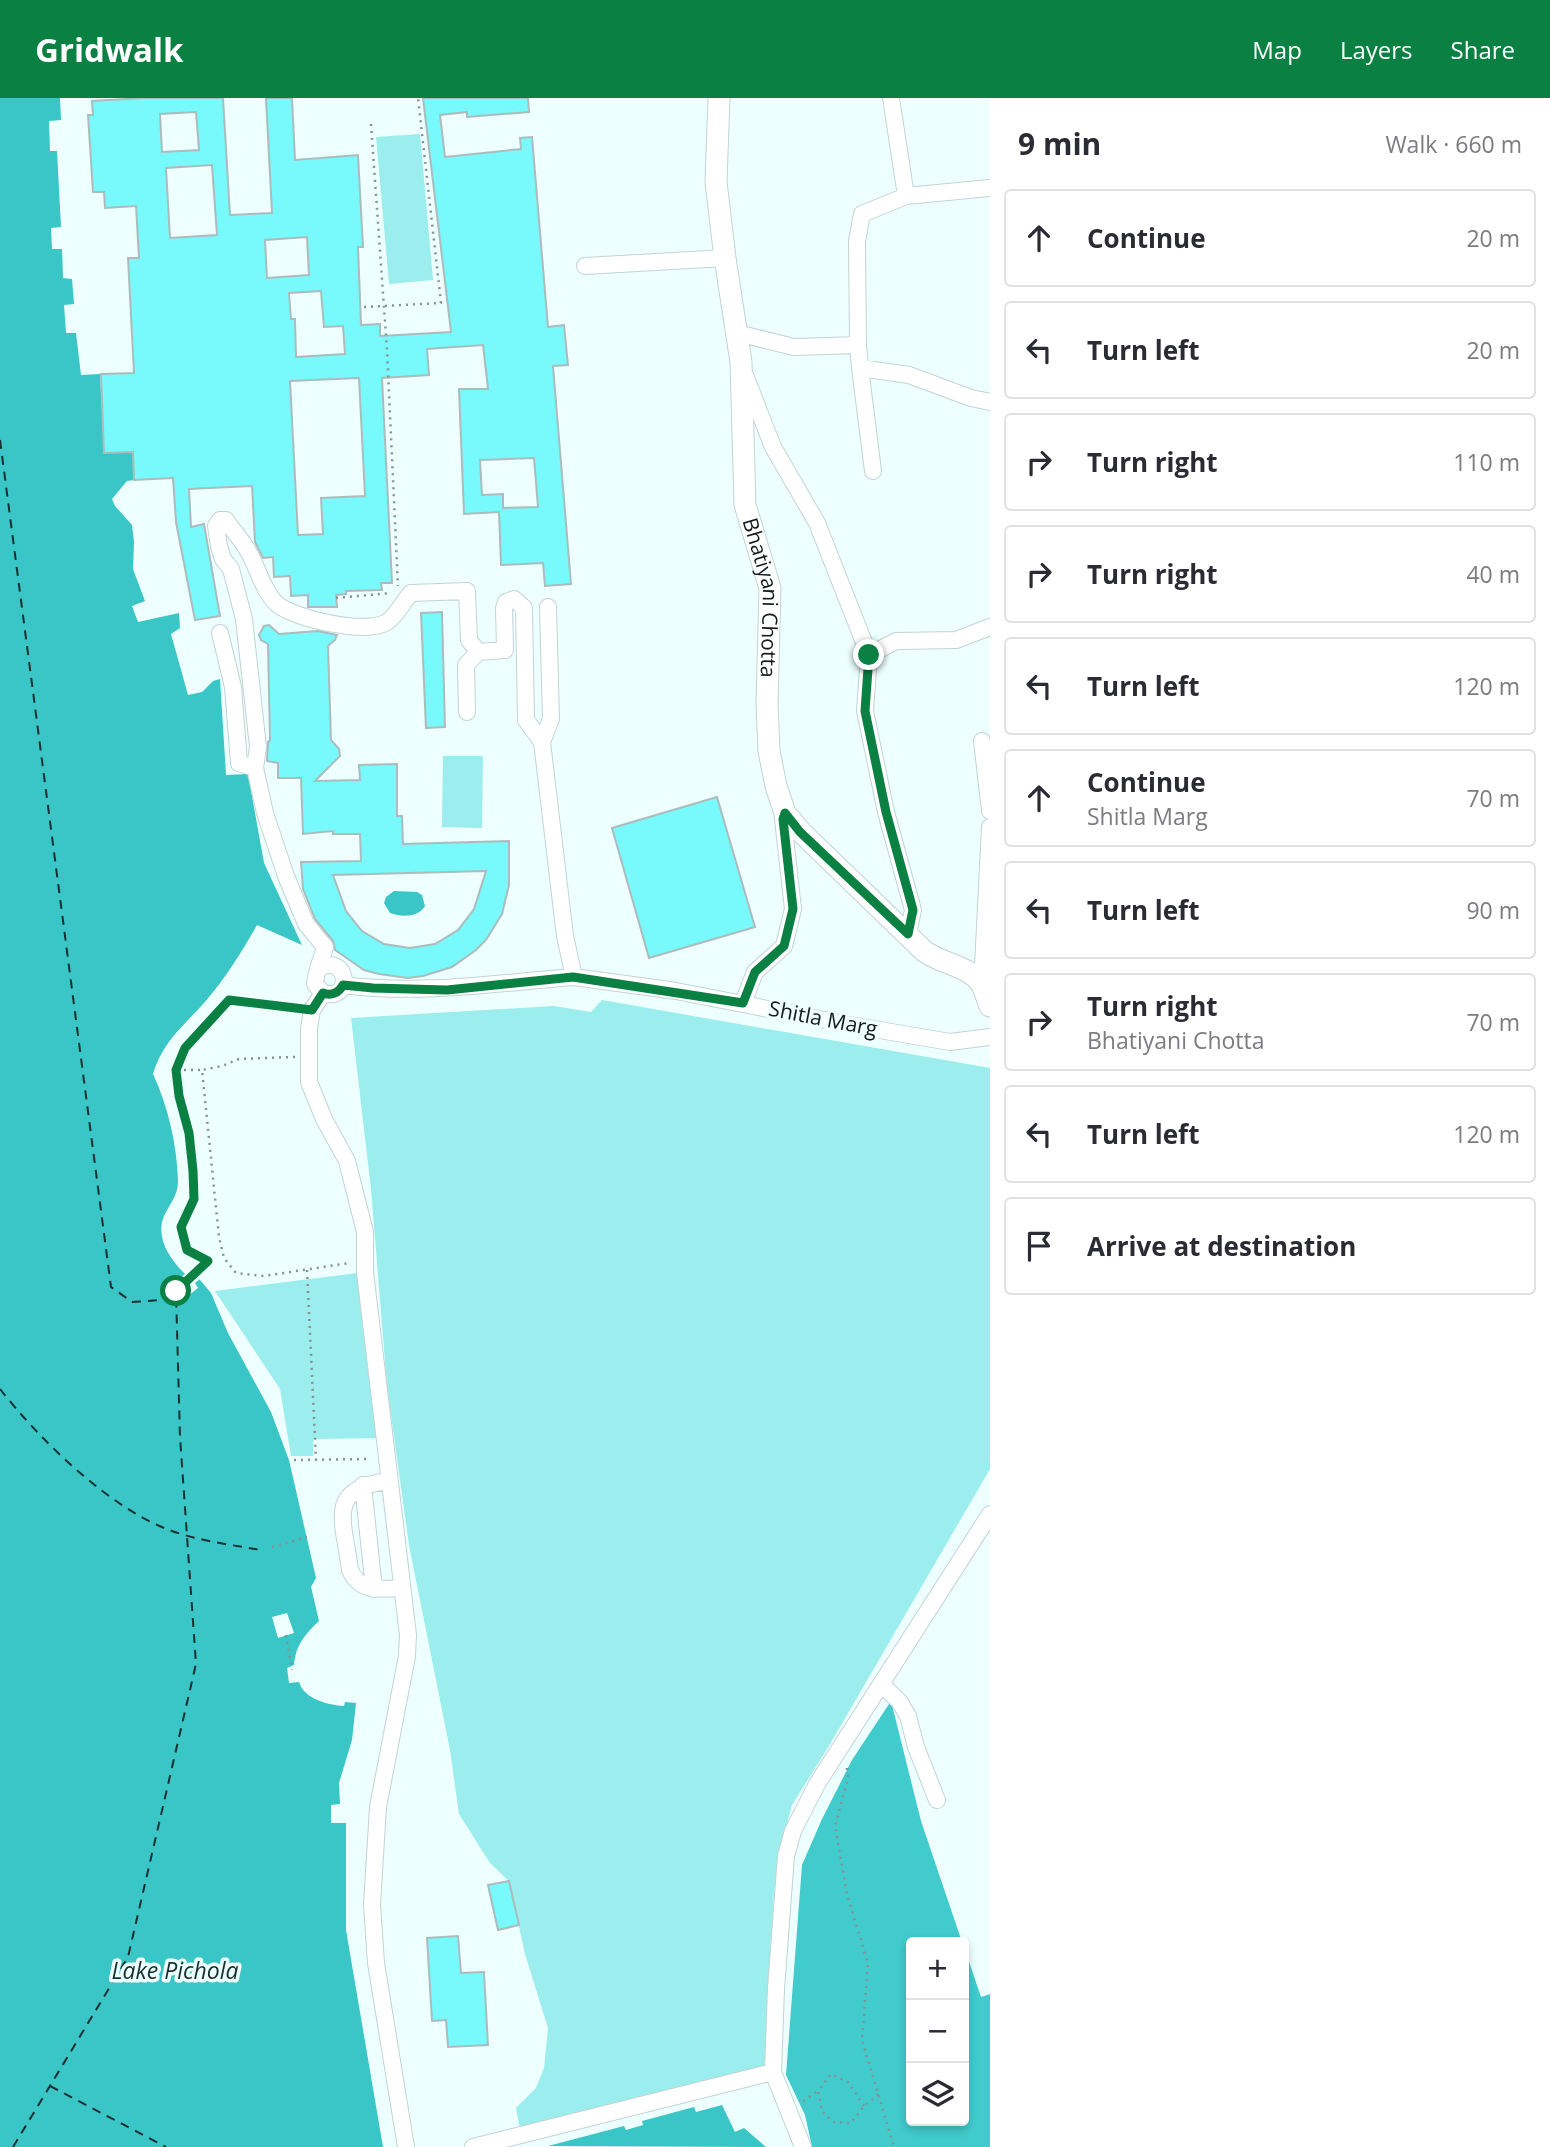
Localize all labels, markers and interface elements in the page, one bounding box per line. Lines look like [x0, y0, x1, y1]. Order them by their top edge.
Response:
text: Gridwalk [35, 27, 184, 72]
text: Map [1252, 33, 1302, 66]
text: Layers [1340, 33, 1413, 66]
text: Share [1451, 33, 1515, 66]
text: 9 min [1018, 123, 1101, 164]
text: Walk · 660 m [1385, 128, 1522, 160]
icon: ahead [1020, 219, 1058, 257]
text: Continue [1087, 220, 1206, 256]
text: 20 m [1466, 222, 1520, 254]
icon: left [1020, 331, 1058, 369]
text: Turn left [1087, 332, 1199, 368]
text: 20 m [1466, 334, 1520, 366]
icon: right [1020, 443, 1058, 481]
text: Turn right [1087, 444, 1218, 480]
text: 110 m [1453, 446, 1520, 478]
street label: Bhatiyani Chotta [737, 514, 785, 678]
icon: right [1020, 555, 1058, 593]
text: Turn right [1087, 556, 1218, 592]
text: 40 m [1466, 558, 1520, 590]
route end [853, 639, 884, 670]
icon: left [1020, 667, 1058, 705]
text: Turn left [1087, 668, 1199, 704]
text: 120 m [1453, 670, 1520, 702]
text: Continue [1087, 764, 1206, 800]
icon: ahead [1020, 779, 1058, 817]
text: 70 m [1466, 782, 1520, 814]
text: Shitla Marg [1087, 800, 1208, 832]
icon: left [1020, 891, 1058, 929]
text: Turn left [1087, 892, 1199, 928]
text: 90 m [1466, 894, 1520, 926]
text: Turn right [1087, 988, 1218, 1024]
street label: Shitla Marg [766, 994, 880, 1042]
icon: right [1020, 1003, 1058, 1041]
text: 70 m [1466, 1006, 1520, 1038]
text: Bhatiyani Chotta [1087, 1024, 1265, 1056]
icon: left [1020, 1115, 1058, 1153]
text: Turn left [1087, 1116, 1199, 1152]
text: 120 m [1453, 1118, 1520, 1150]
icon: arrive [1020, 1227, 1058, 1265]
text: Arrive at destination [1087, 1228, 1356, 1264]
route start [160, 1275, 191, 1306]
map controls [906, 1937, 969, 2126]
button: + [906, 1937, 969, 2000]
water label: Lake Pichola [112, 1954, 238, 1986]
button: − [906, 2000, 969, 2063]
button: layers [906, 2063, 969, 2126]

